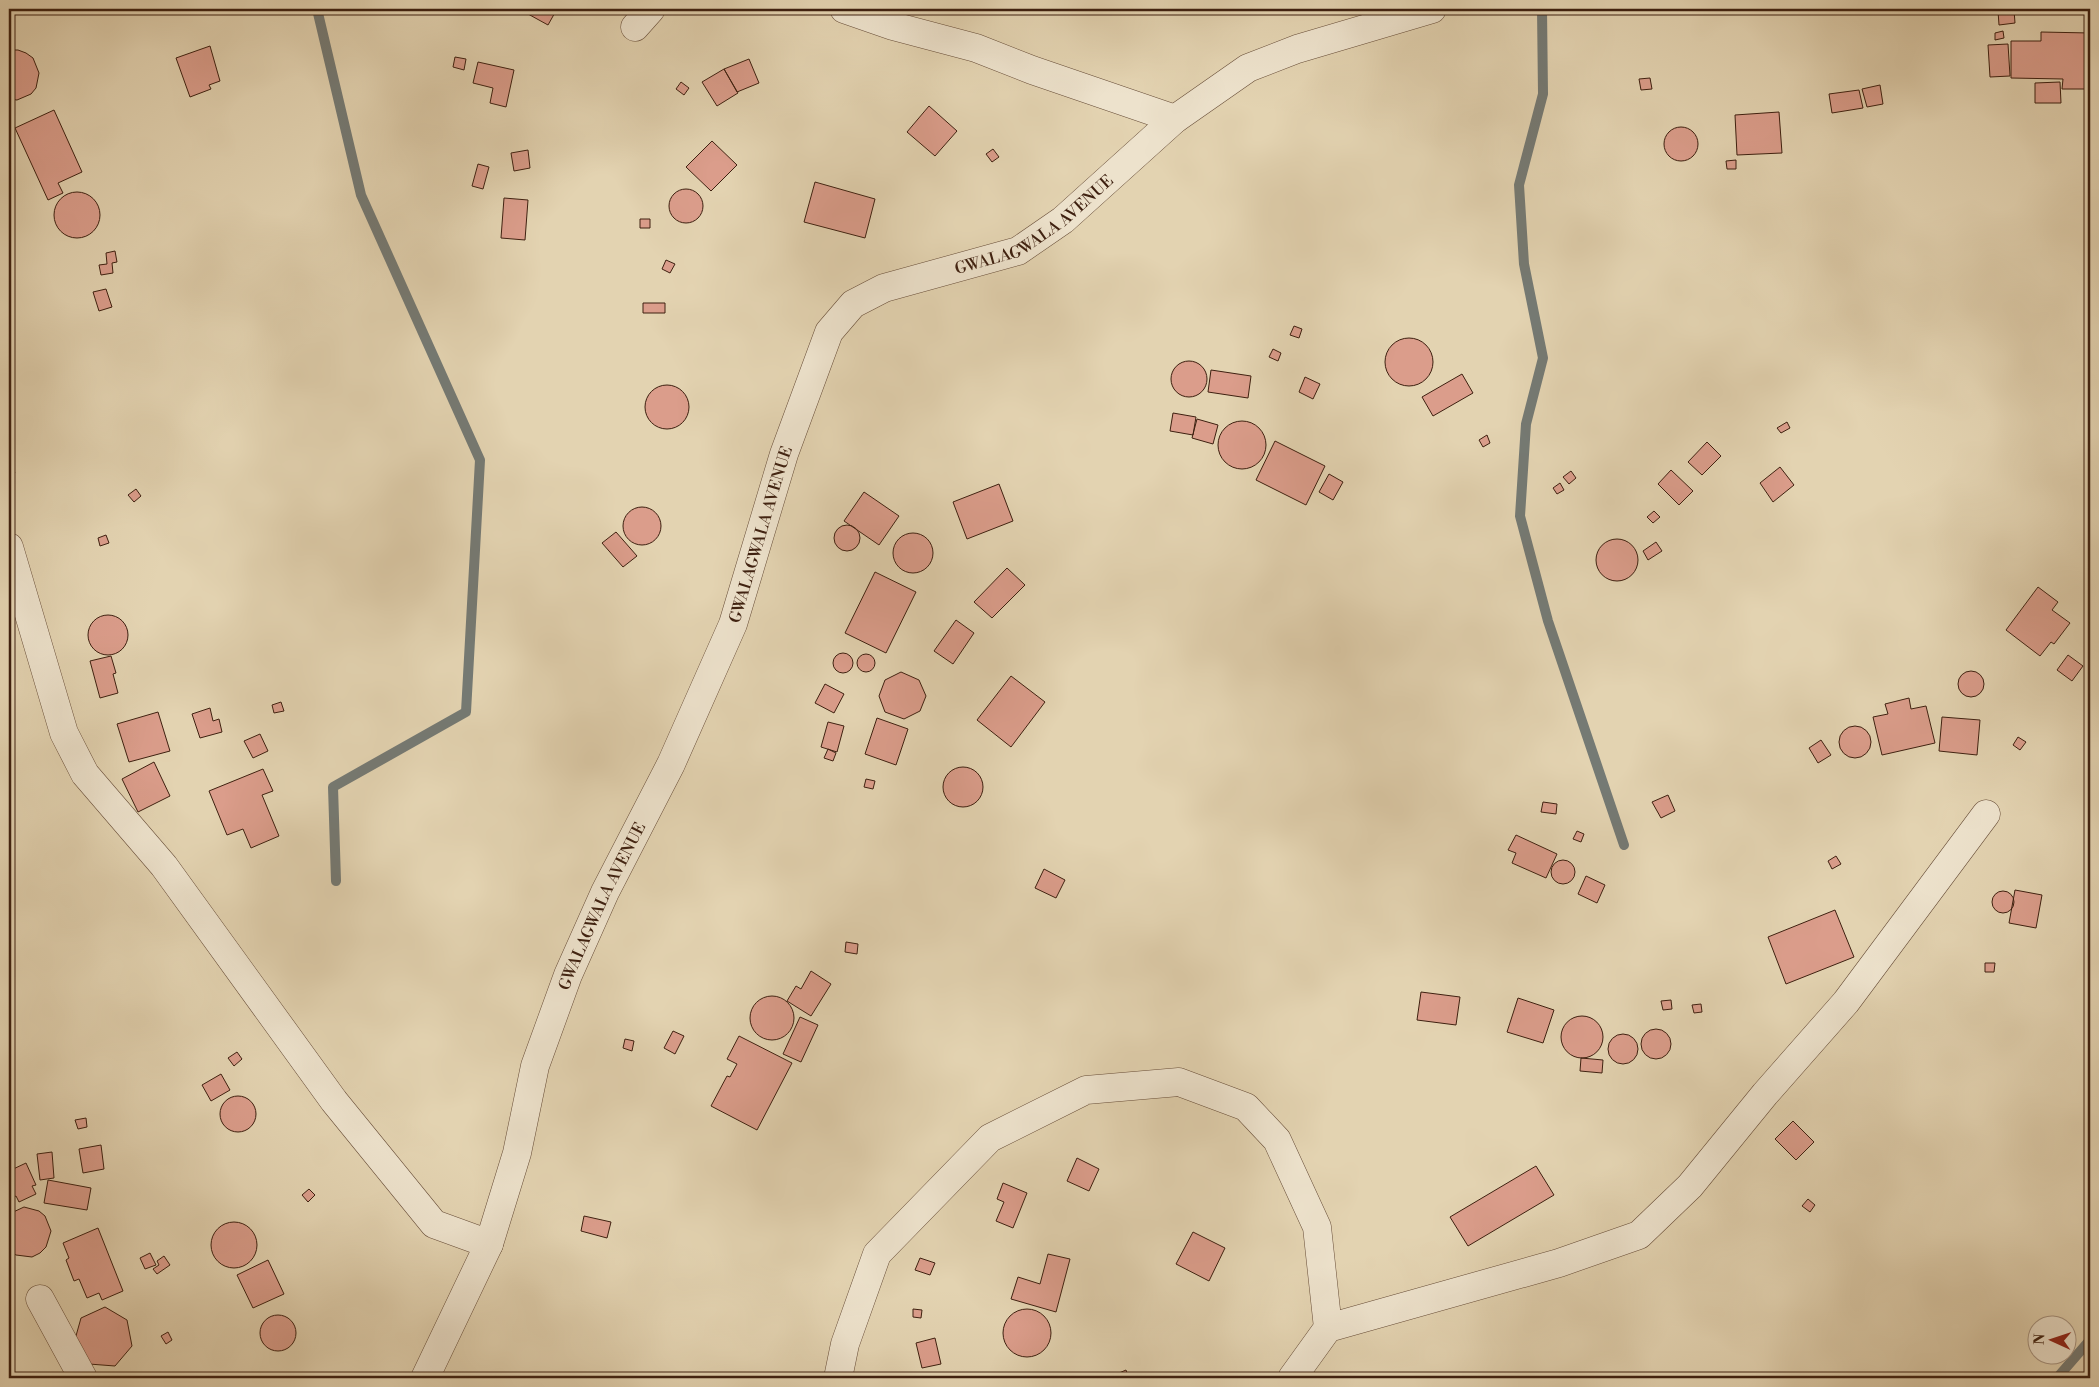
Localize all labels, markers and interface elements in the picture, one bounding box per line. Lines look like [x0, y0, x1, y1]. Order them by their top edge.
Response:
street label: GWALAGWALA AVENUE [953, 171, 1118, 279]
street label: GWALAGWALA AVENUE [725, 443, 797, 625]
street label: GWALAGWALA AVENUE [554, 819, 650, 993]
north arrow [2026, 1314, 2076, 1364]
text: N [2031, 1333, 2049, 1345]

